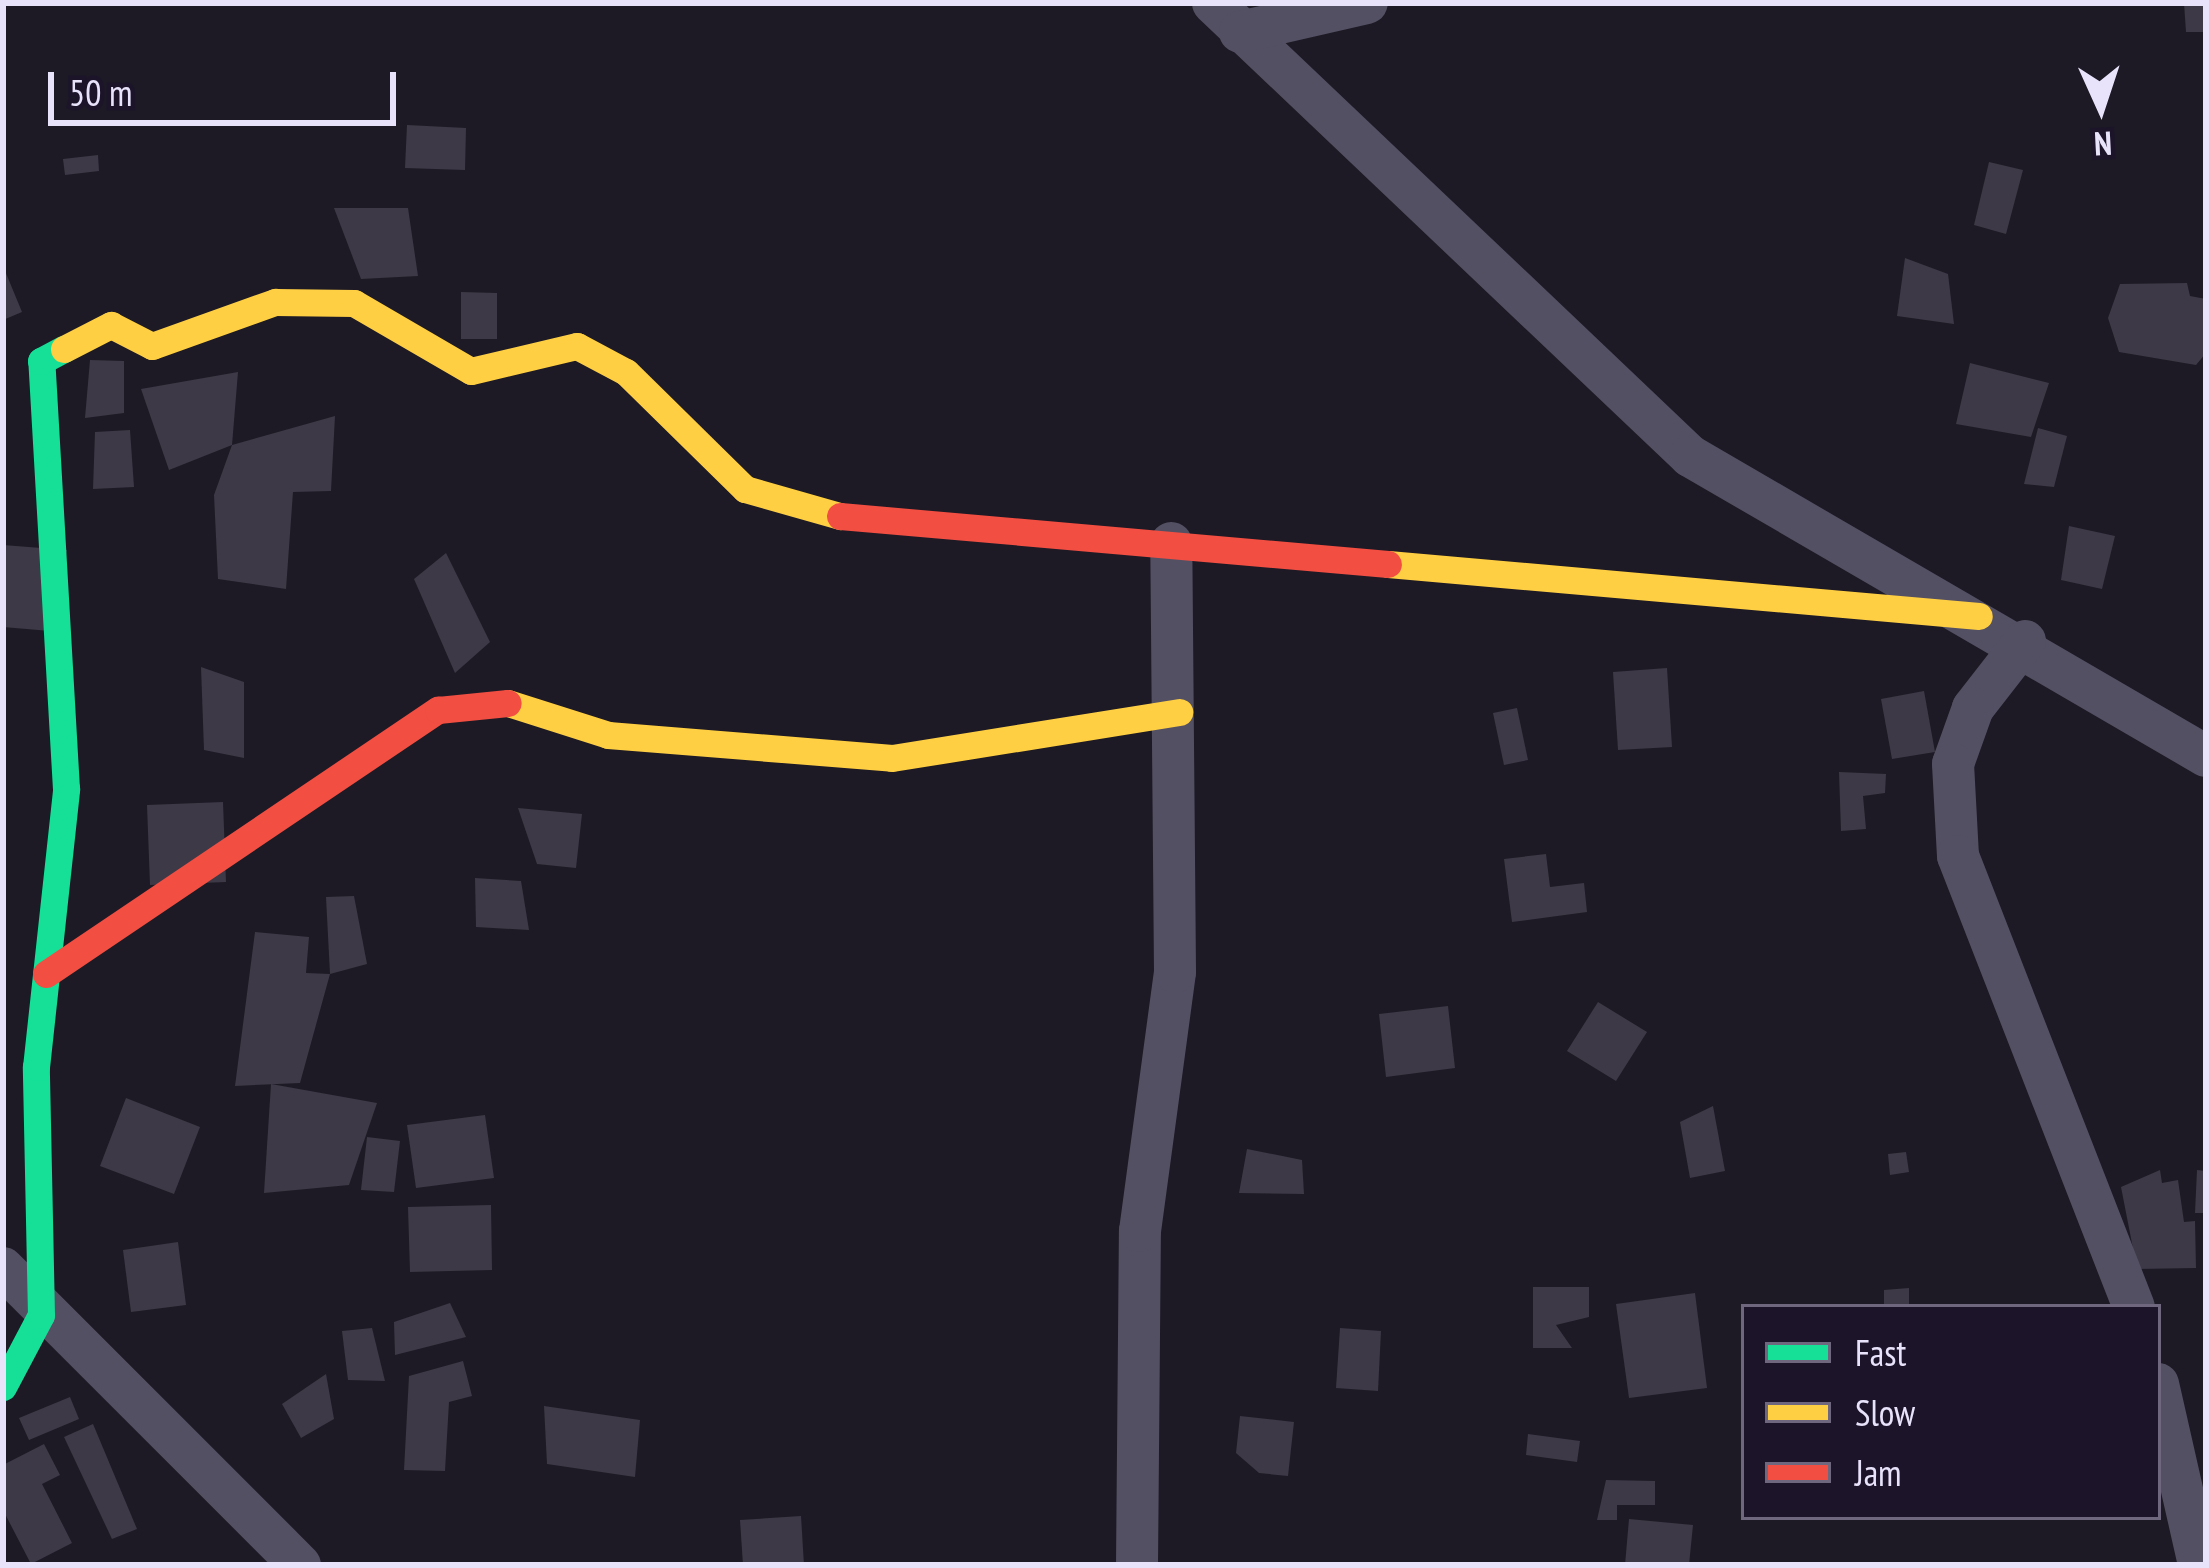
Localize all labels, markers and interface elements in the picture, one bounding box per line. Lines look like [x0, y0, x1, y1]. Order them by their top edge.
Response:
scale bar [54, 48, 402, 122]
north arrow [2041, 48, 2161, 168]
text: 50 m [69, 69, 132, 116]
text: N [2093, 123, 2113, 166]
legend [1741, 1304, 2161, 1520]
text: Fast [1855, 1329, 1906, 1376]
text: Slow [1855, 1389, 1915, 1436]
text: Jam [1855, 1449, 1902, 1496]

